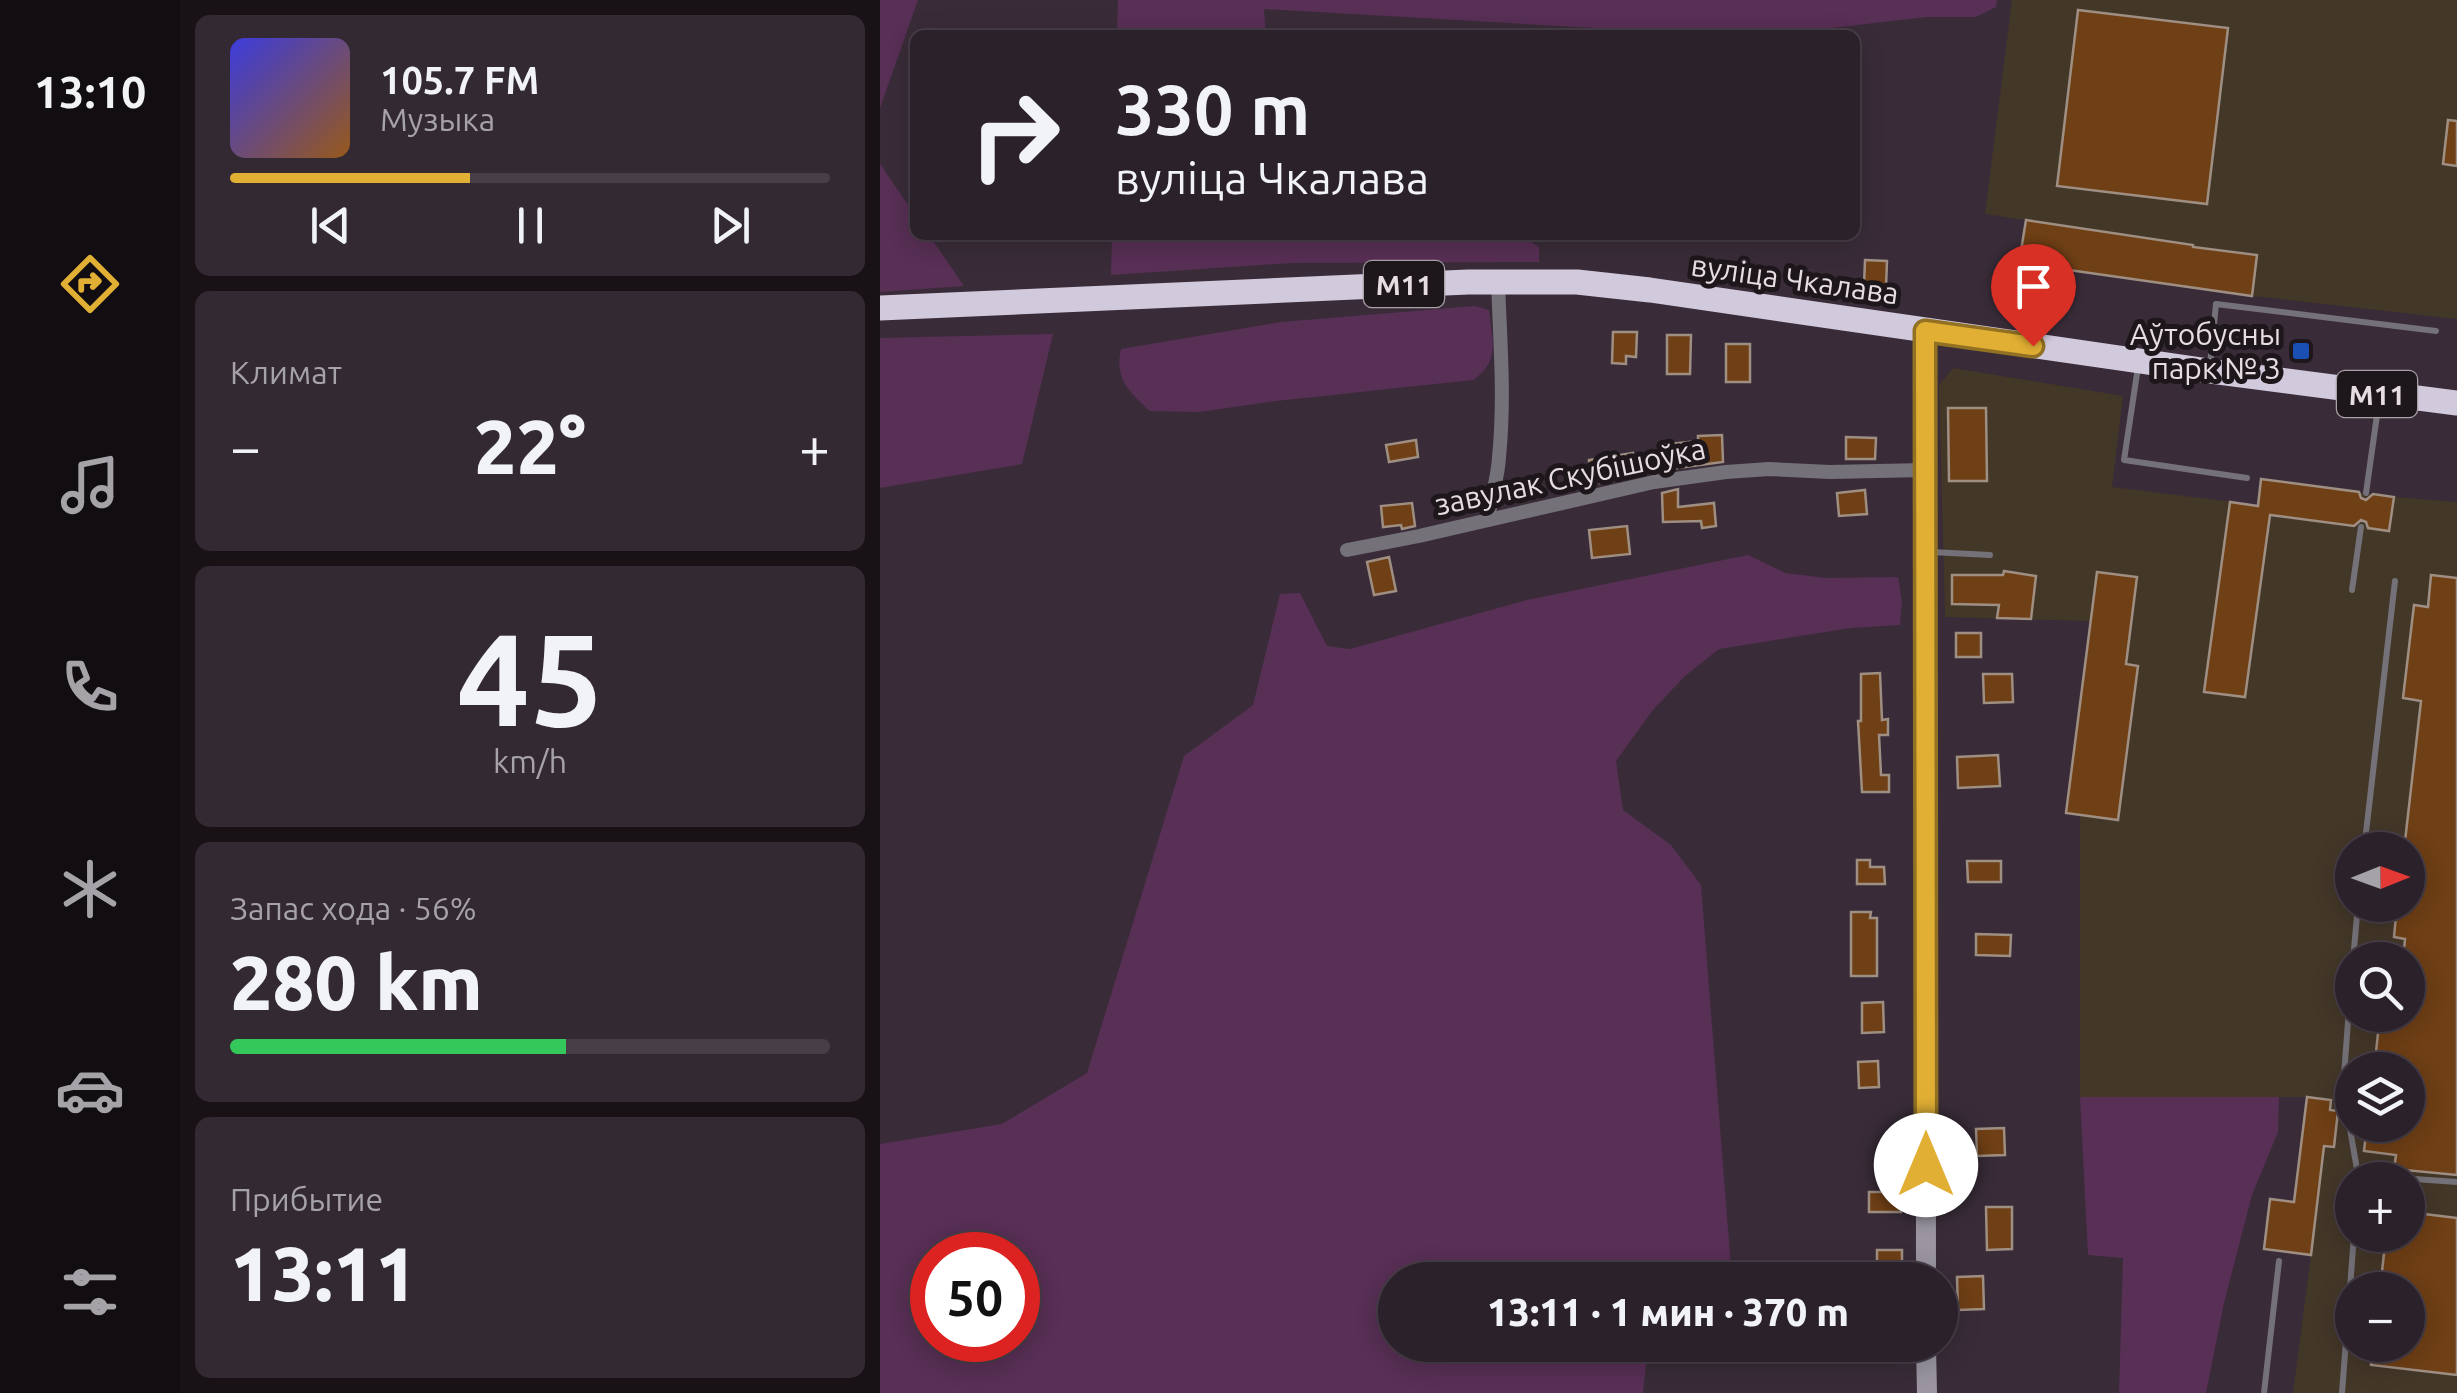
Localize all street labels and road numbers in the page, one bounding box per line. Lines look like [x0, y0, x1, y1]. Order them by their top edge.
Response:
street label: вуліца Чкалава [1689, 248, 1901, 310]
road number: М11 [1364, 261, 1444, 307]
road number: М11 [2337, 371, 2417, 417]
street label: завулак Скубішоўка [1431, 431, 1709, 521]

